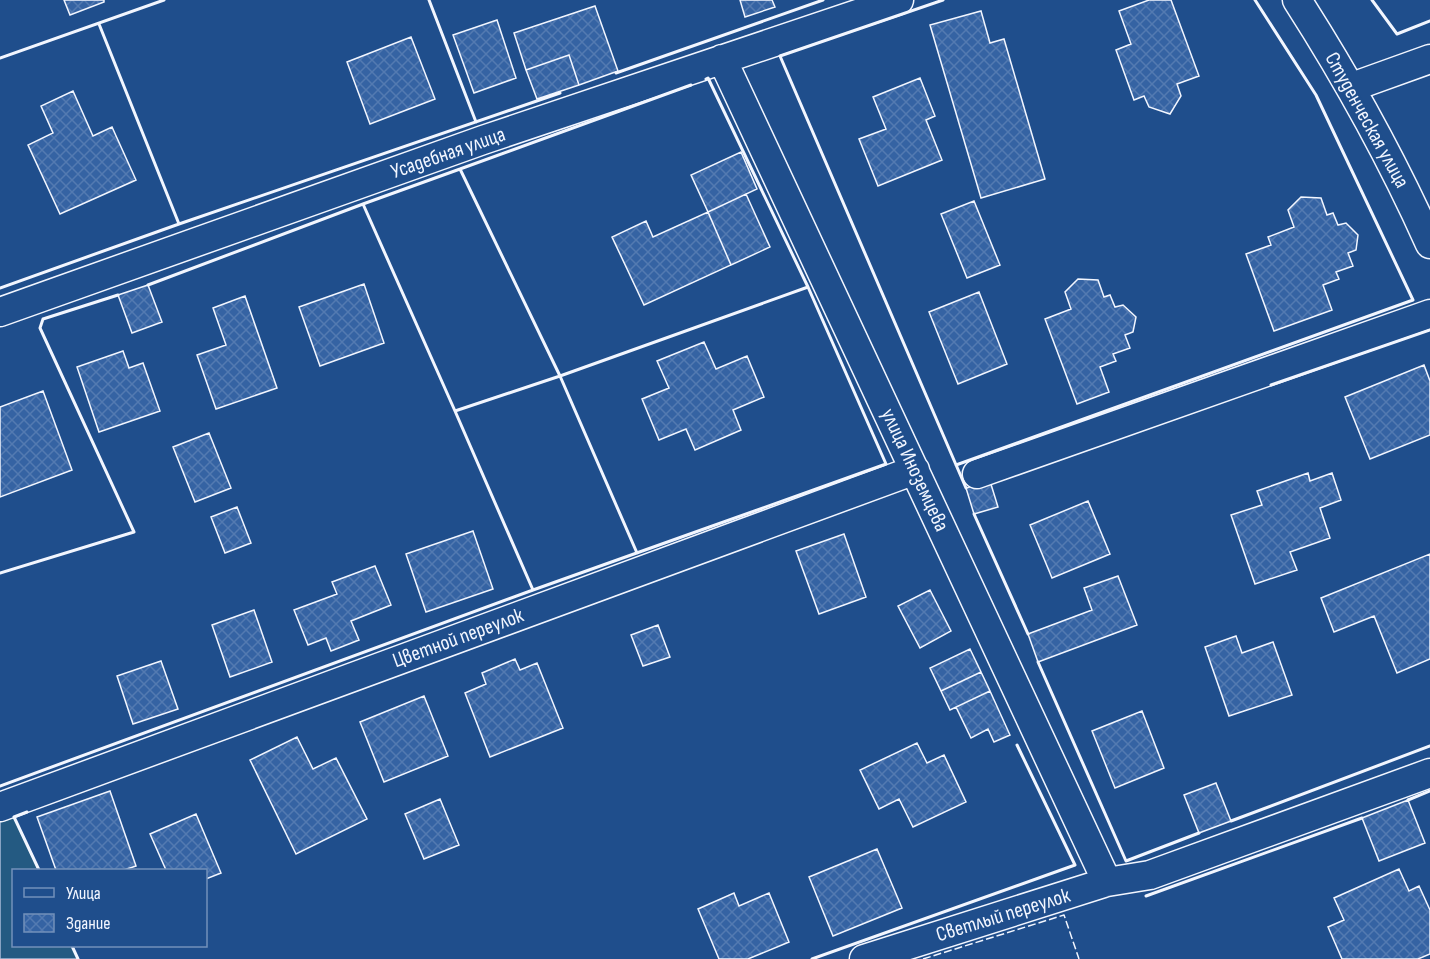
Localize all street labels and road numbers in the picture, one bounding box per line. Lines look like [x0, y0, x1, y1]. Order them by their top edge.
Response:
street label: Студенческая улица [1319, 48, 1415, 192]
street label: Усадебная улица [387, 122, 509, 184]
street label: улица Иноземцева [876, 405, 954, 535]
street label: Цветной переулок [389, 603, 527, 673]
street label: Светлый переулок [933, 883, 1073, 947]

